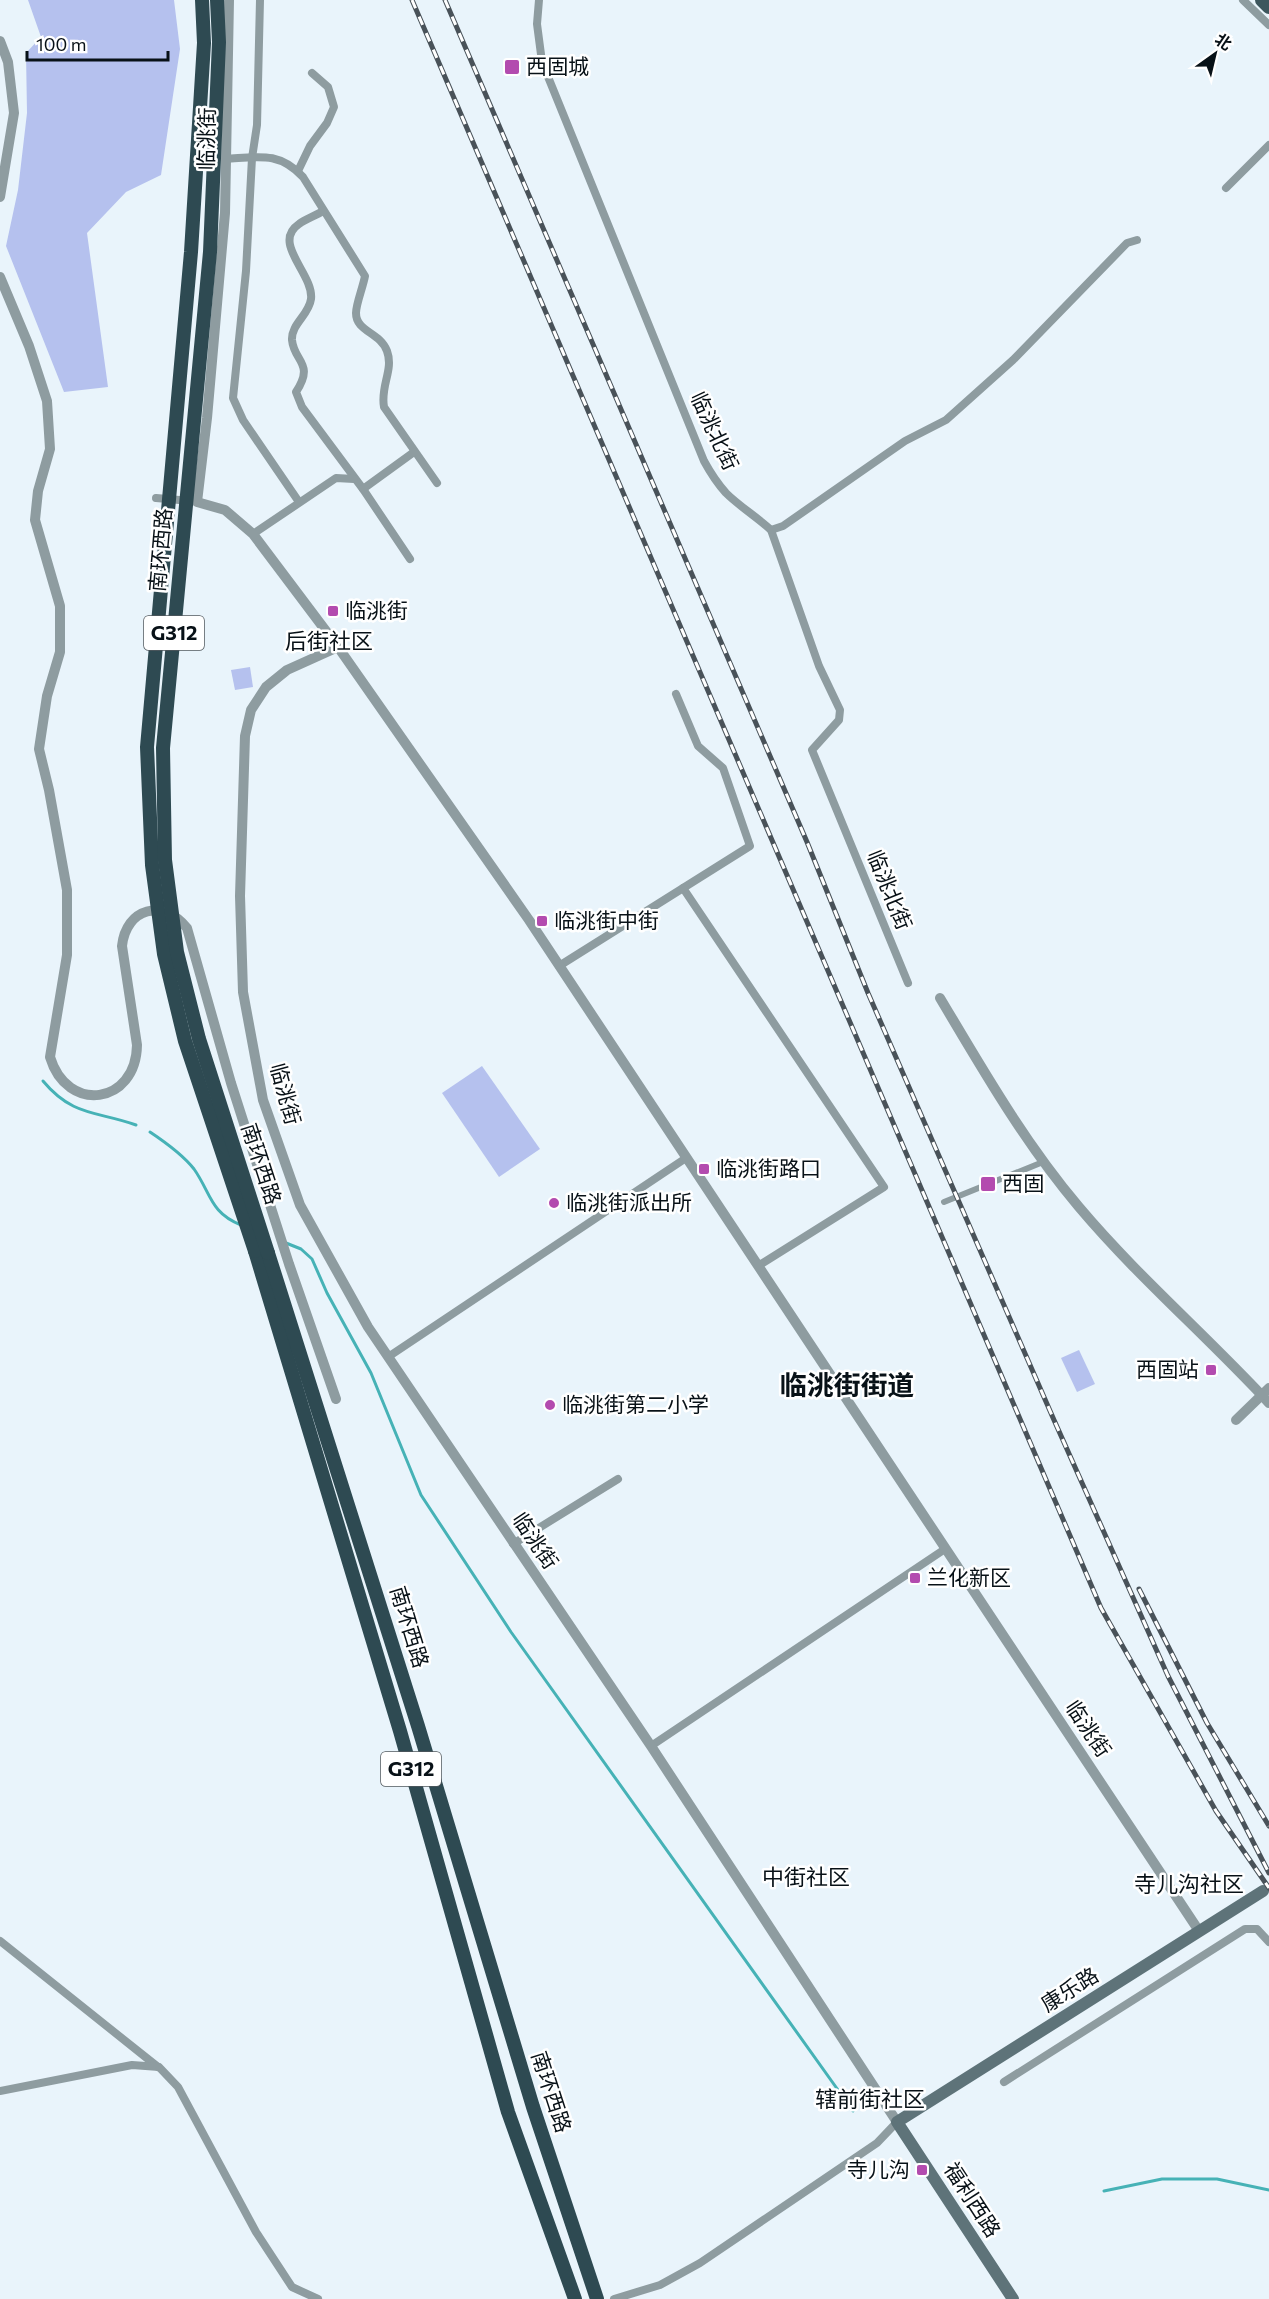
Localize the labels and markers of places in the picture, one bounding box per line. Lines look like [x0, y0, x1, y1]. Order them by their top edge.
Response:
place label: 西固城 [526, 53, 589, 78]
marker: 西固城 [503, 58, 521, 76]
place label: 临洮街 [345, 597, 408, 622]
marker: 临洮街 [326, 604, 340, 618]
place label: 临洮街中街 [554, 907, 659, 932]
marker: 临洮街中街 [535, 914, 549, 928]
place label: 临洮街路口 [716, 1155, 821, 1180]
marker: 临洮街路口 [697, 1162, 711, 1176]
place label: 西固 [1002, 1170, 1044, 1195]
marker: 西固 [979, 1175, 997, 1193]
place label: 临洮街派出所 [566, 1189, 692, 1214]
marker: 临洮街派出所 [547, 1196, 561, 1210]
place label: 西固站 [1136, 1356, 1199, 1381]
marker: 西固站 [1204, 1363, 1218, 1377]
place label: 临洮街第二小学 [562, 1391, 709, 1416]
marker: 临洮街第二小学 [543, 1398, 557, 1412]
place label: 兰化新区 [927, 1564, 1011, 1589]
marker: 兰化新区 [908, 1571, 922, 1585]
place label: 寺儿沟 [847, 2156, 910, 2181]
marker: 寺儿沟 [915, 2163, 929, 2177]

